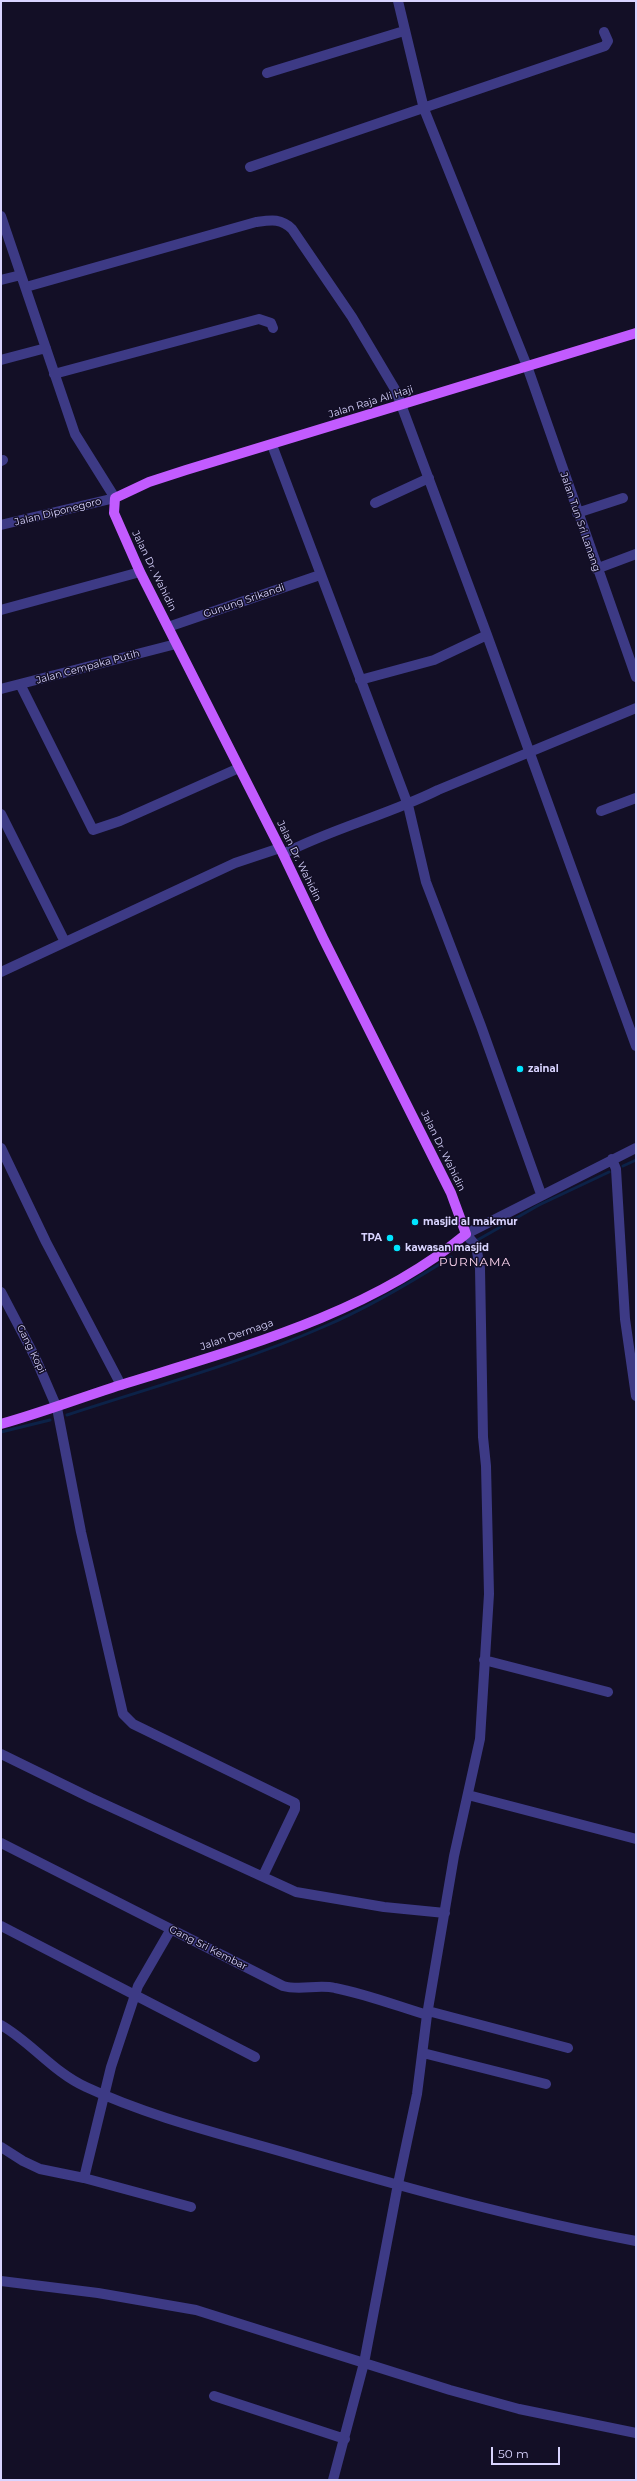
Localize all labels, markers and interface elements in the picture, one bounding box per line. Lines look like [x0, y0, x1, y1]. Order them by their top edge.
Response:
street label: Jalan Raja Ali Haji [327, 383, 415, 421]
street label: Jalan Tun Sri Lanang [557, 471, 603, 573]
street label: Jalan Diponegoro [13, 495, 103, 529]
street label: Jalan Dr. Wahidin [129, 529, 179, 613]
street label: Gunung Srikandi [202, 581, 286, 621]
street label: Jalan Cempaka Putih [35, 647, 141, 687]
street label: Jalan Dr. Wahidin [274, 819, 324, 903]
place label: zainal [528, 1063, 559, 1075]
marker: zainal [515, 1064, 525, 1074]
street label: Jalan Dr. Wahidin [418, 1109, 468, 1193]
place label: masjid al makmur [423, 1216, 518, 1228]
marker: masjid al makmur [410, 1217, 420, 1227]
place label: TPA [361, 1232, 382, 1244]
marker: TPA [385, 1233, 395, 1243]
place label: kawasan masjid [405, 1242, 489, 1254]
marker: kawasan masjid [392, 1243, 402, 1253]
district label: PURNAMA [439, 1255, 511, 1269]
street label: Jalan Dermaga [199, 1317, 275, 1353]
street label: Gang Kopi [14, 1323, 48, 1375]
street label: Gang Sri Kembar [167, 1923, 249, 1973]
scale bar [493, 2439, 562, 2465]
text: 50 m [498, 2446, 529, 2461]

